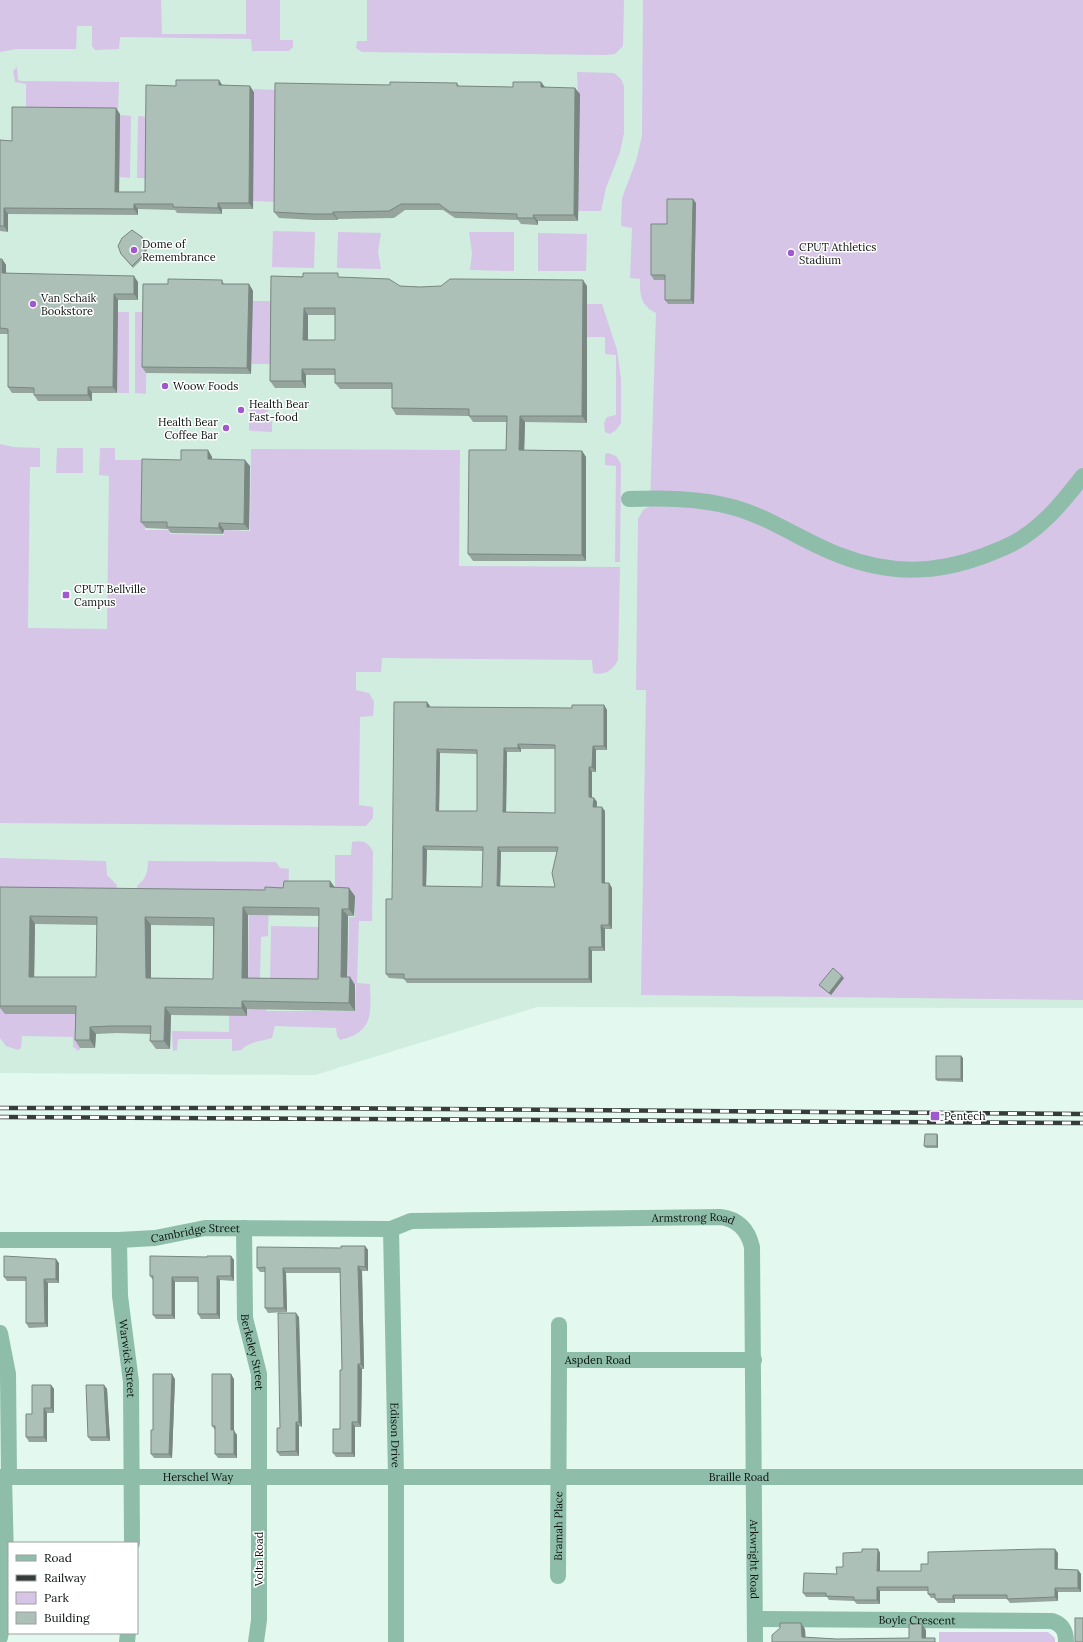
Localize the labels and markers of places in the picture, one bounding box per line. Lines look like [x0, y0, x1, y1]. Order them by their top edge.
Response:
place label: Dome of Remembrance [142, 237, 216, 264]
place label: CPUT Athletics Stadium [799, 240, 876, 267]
marker: Dome of Remembrance [129, 245, 139, 255]
marker: CPUT Athletics Stadium [786, 248, 796, 258]
place label: Van Schaik Bookstore [40, 291, 97, 318]
marker: Van Schaik Bookstore [28, 299, 38, 309]
place label: Woow Foods [173, 379, 238, 393]
marker: Woow Foods [160, 381, 170, 391]
place label: Health Bear Fast-food [249, 397, 309, 424]
marker: Health Bear Fast-food [236, 405, 246, 415]
place label: Health Bear Coffee Bar [158, 415, 218, 442]
marker: Health Bear Coffee Bar [221, 423, 231, 433]
place label: CPUT Bellville Campus [74, 582, 146, 609]
marker: CPUT Bellville Campus [61, 590, 71, 600]
place label: Pentech [944, 1109, 986, 1123]
marker: Pentech [929, 1110, 941, 1122]

